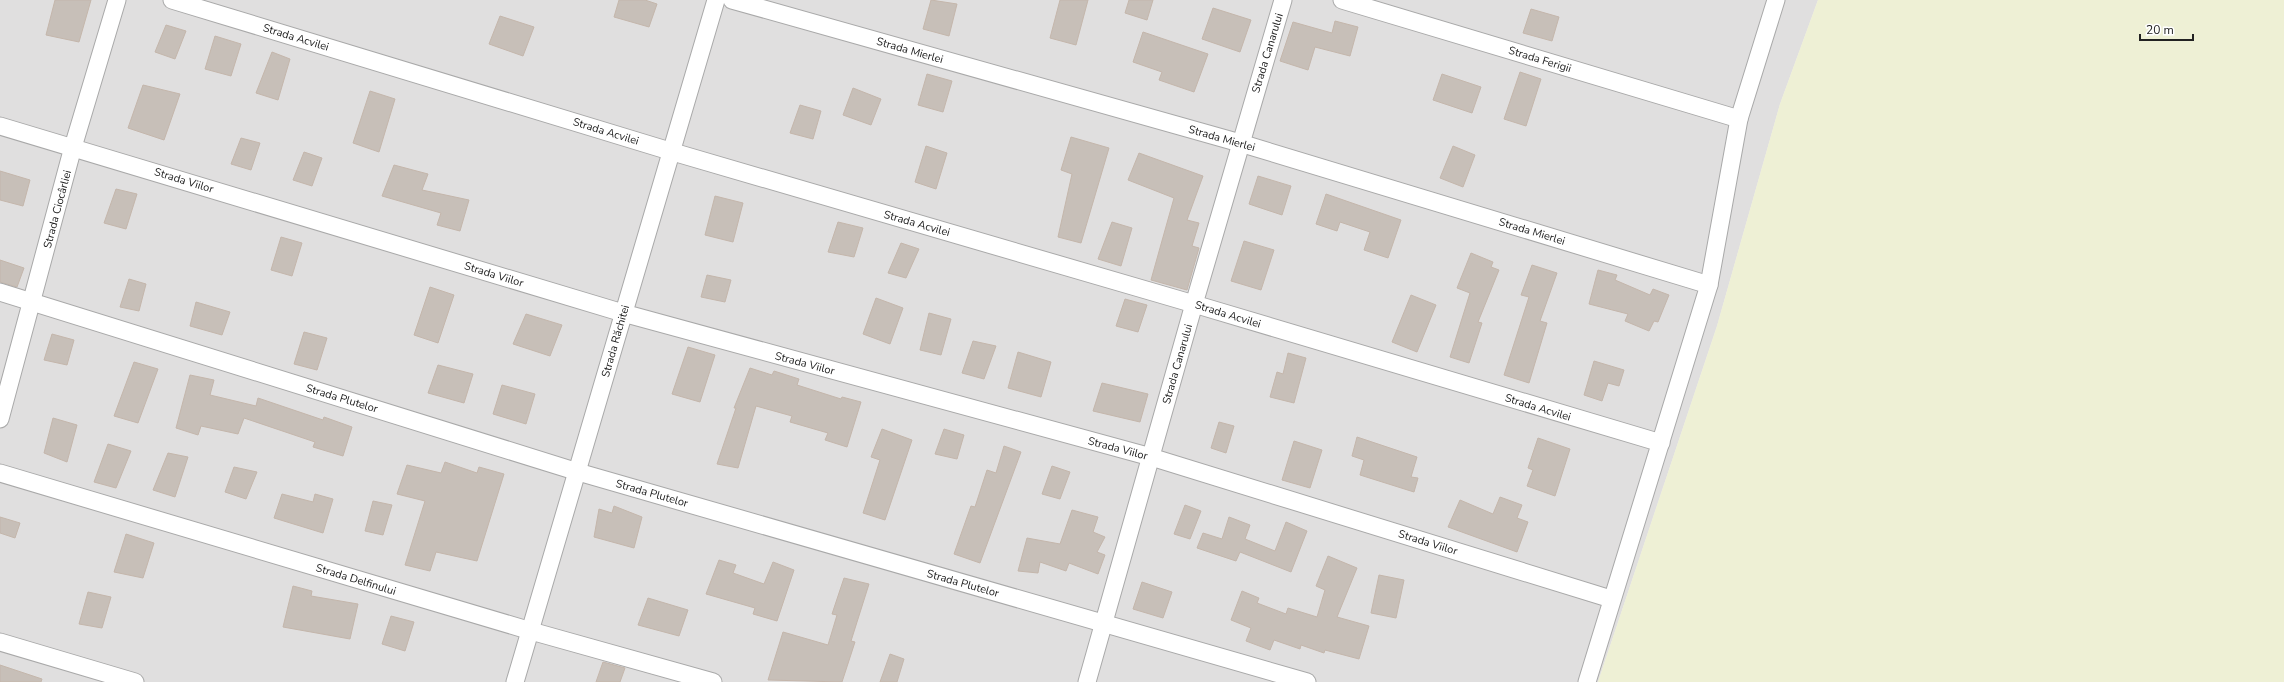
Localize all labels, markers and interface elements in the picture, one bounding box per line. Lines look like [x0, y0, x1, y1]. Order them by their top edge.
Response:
street label: Strada Canarului [1248, 11, 1287, 95]
scale bar [2140, 16, 2193, 42]
street label: Strada Acvilei [261, 20, 331, 55]
text: 20 m [2146, 22, 2174, 38]
street label: Strada Mierlei [875, 34, 945, 67]
street label: Strada Ferigii [1507, 43, 1573, 76]
street label: Strada Acvilei [571, 114, 641, 149]
street label: Strada Mierlei [1187, 122, 1257, 155]
street label: Strada Viilor [152, 164, 215, 197]
street label: Strada Ciocârliei [40, 168, 75, 250]
street label: Strada Acvilei [882, 207, 952, 240]
street label: Strada Mierlei [1497, 214, 1567, 249]
street label: Strada Viilor [462, 258, 525, 291]
street label: Strada Acvilei [1193, 297, 1263, 332]
street label: Strada Răchitei [598, 303, 633, 379]
street label: Strada Canarului [1159, 322, 1196, 406]
street label: Strada Viilor [773, 348, 836, 379]
street label: Strada Plutelor [304, 380, 380, 417]
street label: Strada Acvilei [1503, 390, 1573, 425]
street label: Strada Viilor [1086, 433, 1149, 464]
street label: Strada Plutelor [614, 476, 690, 511]
street label: Strada Viilor [1396, 526, 1459, 559]
street label: Strada Delfinului [314, 560, 398, 599]
street label: Strada Plutelor [925, 566, 1001, 601]

